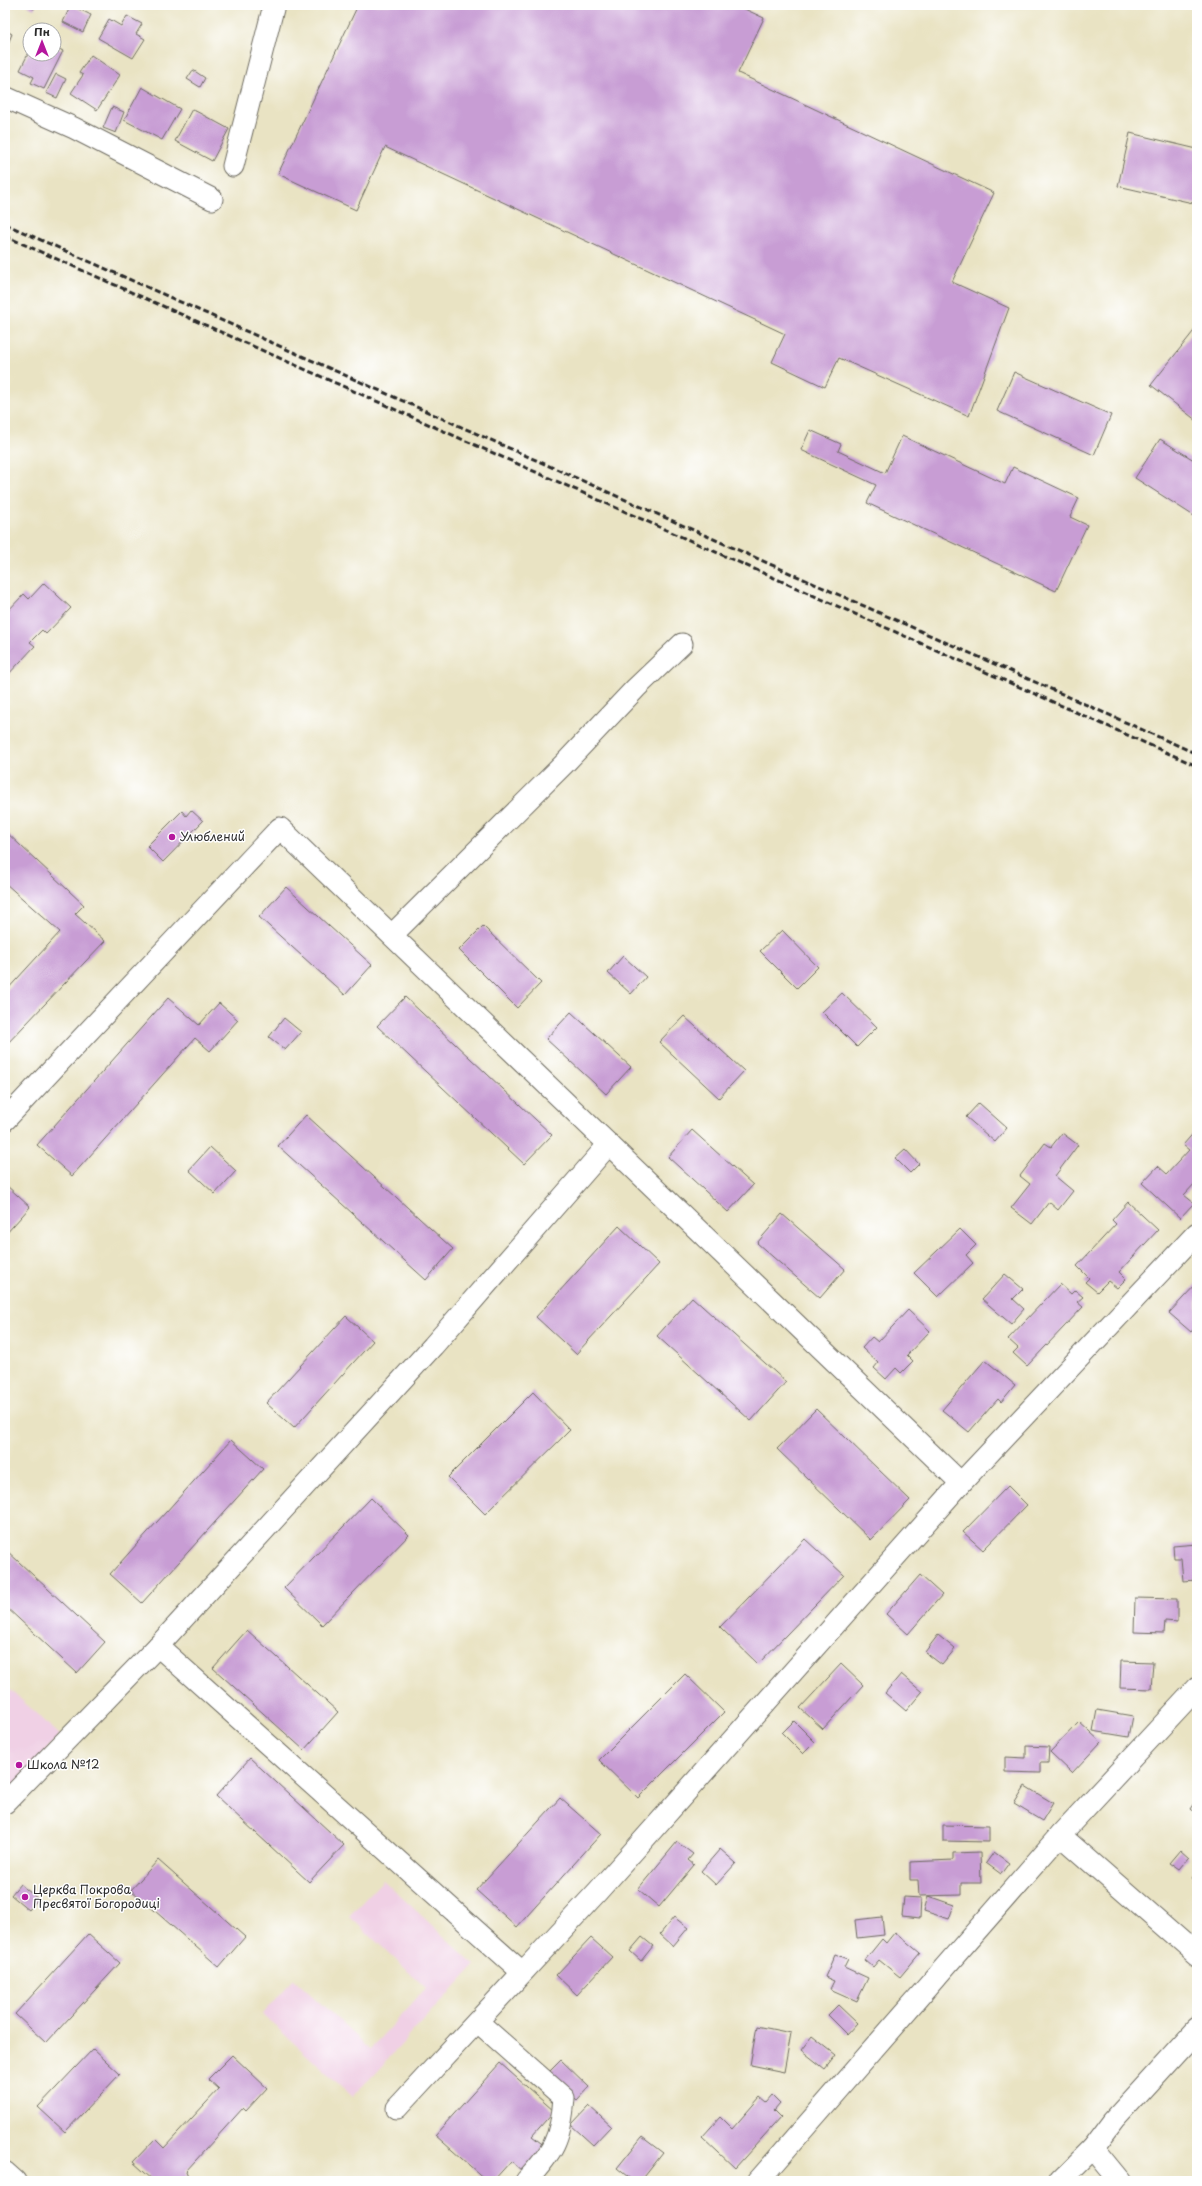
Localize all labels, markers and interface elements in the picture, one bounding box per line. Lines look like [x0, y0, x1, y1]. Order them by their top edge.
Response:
north arrow [22, 22, 62, 62]
text: Пн [34, 23, 50, 40]
place label: Улюблений [180, 827, 245, 845]
marker: Улюблений [167, 832, 177, 842]
place label: Школа №12 [27, 1755, 99, 1773]
marker: Школа №12 [14, 1760, 24, 1770]
place label: Церква Покрова Пресвятої Богородиці [33, 1880, 160, 1912]
marker: Церква Покрова Пресвятої Богородиці [20, 1892, 30, 1902]

